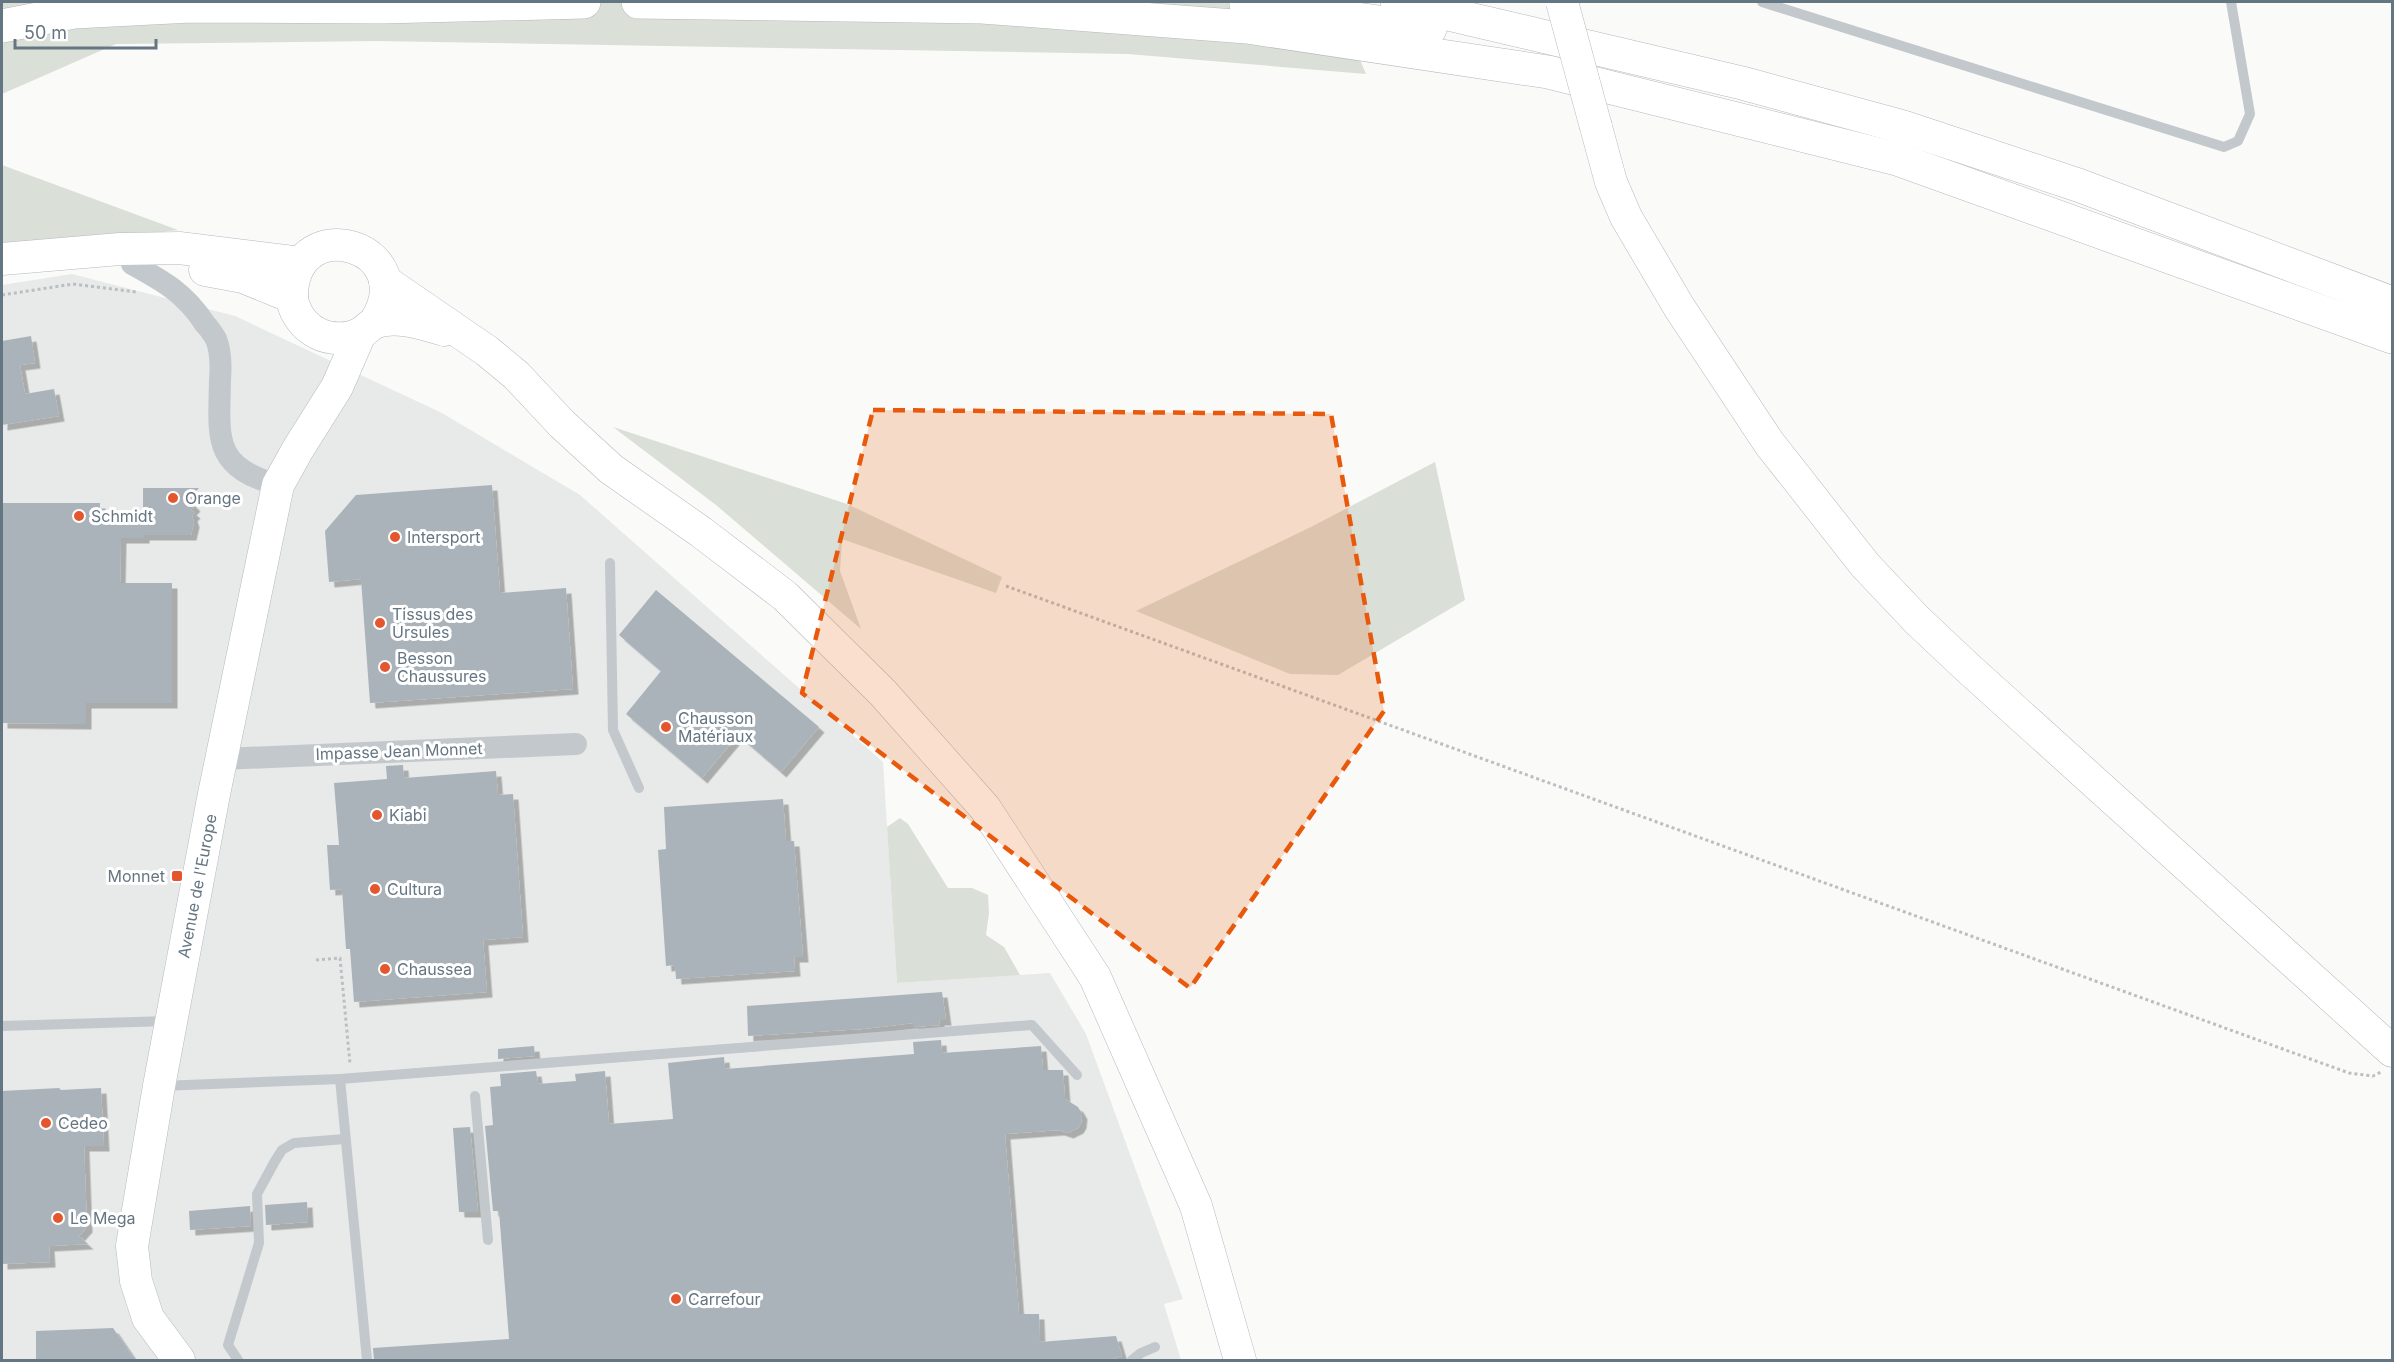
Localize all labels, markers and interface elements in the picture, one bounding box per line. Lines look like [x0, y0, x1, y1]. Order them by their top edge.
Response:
scale bar [15, 12, 156, 50]
text: 50 m [24, 22, 67, 43]
place label: Orange [185, 488, 241, 508]
marker: Orange [166, 491, 180, 505]
place label: Schmidt [91, 506, 153, 526]
marker: Schmidt [72, 509, 86, 523]
place label: Intersport [407, 527, 481, 547]
marker: Intersport [388, 530, 402, 544]
place label: Tissus des Ursules [392, 604, 473, 642]
marker: Tissus des Ursules [373, 616, 387, 630]
place label: Besson Chaussures [397, 648, 486, 686]
marker: Besson Chaussures [378, 660, 392, 674]
place label: Chausson Matériaux [678, 708, 754, 746]
marker: Chausson Matériaux [659, 720, 673, 734]
street label: Impasse Jean Monnet [315, 738, 483, 764]
place label: Kiabi [389, 805, 427, 825]
marker: Kiabi [370, 808, 384, 822]
street label: Avenue de l'Europe [173, 812, 221, 960]
place label: Monnet [107, 866, 165, 886]
marker: Monnet [170, 869, 184, 883]
place label: Cultura [387, 879, 442, 899]
marker: Cultura [368, 882, 382, 896]
place label: Chaussea [397, 959, 472, 979]
marker: Chaussea [378, 962, 392, 976]
place label: Cedeo [58, 1113, 108, 1133]
marker: Cedeo [39, 1116, 53, 1130]
place label: Le Mega [70, 1208, 135, 1228]
marker: Le Mega [51, 1211, 65, 1225]
place label: Carrefour [688, 1289, 761, 1309]
marker: Carrefour [669, 1292, 683, 1306]

